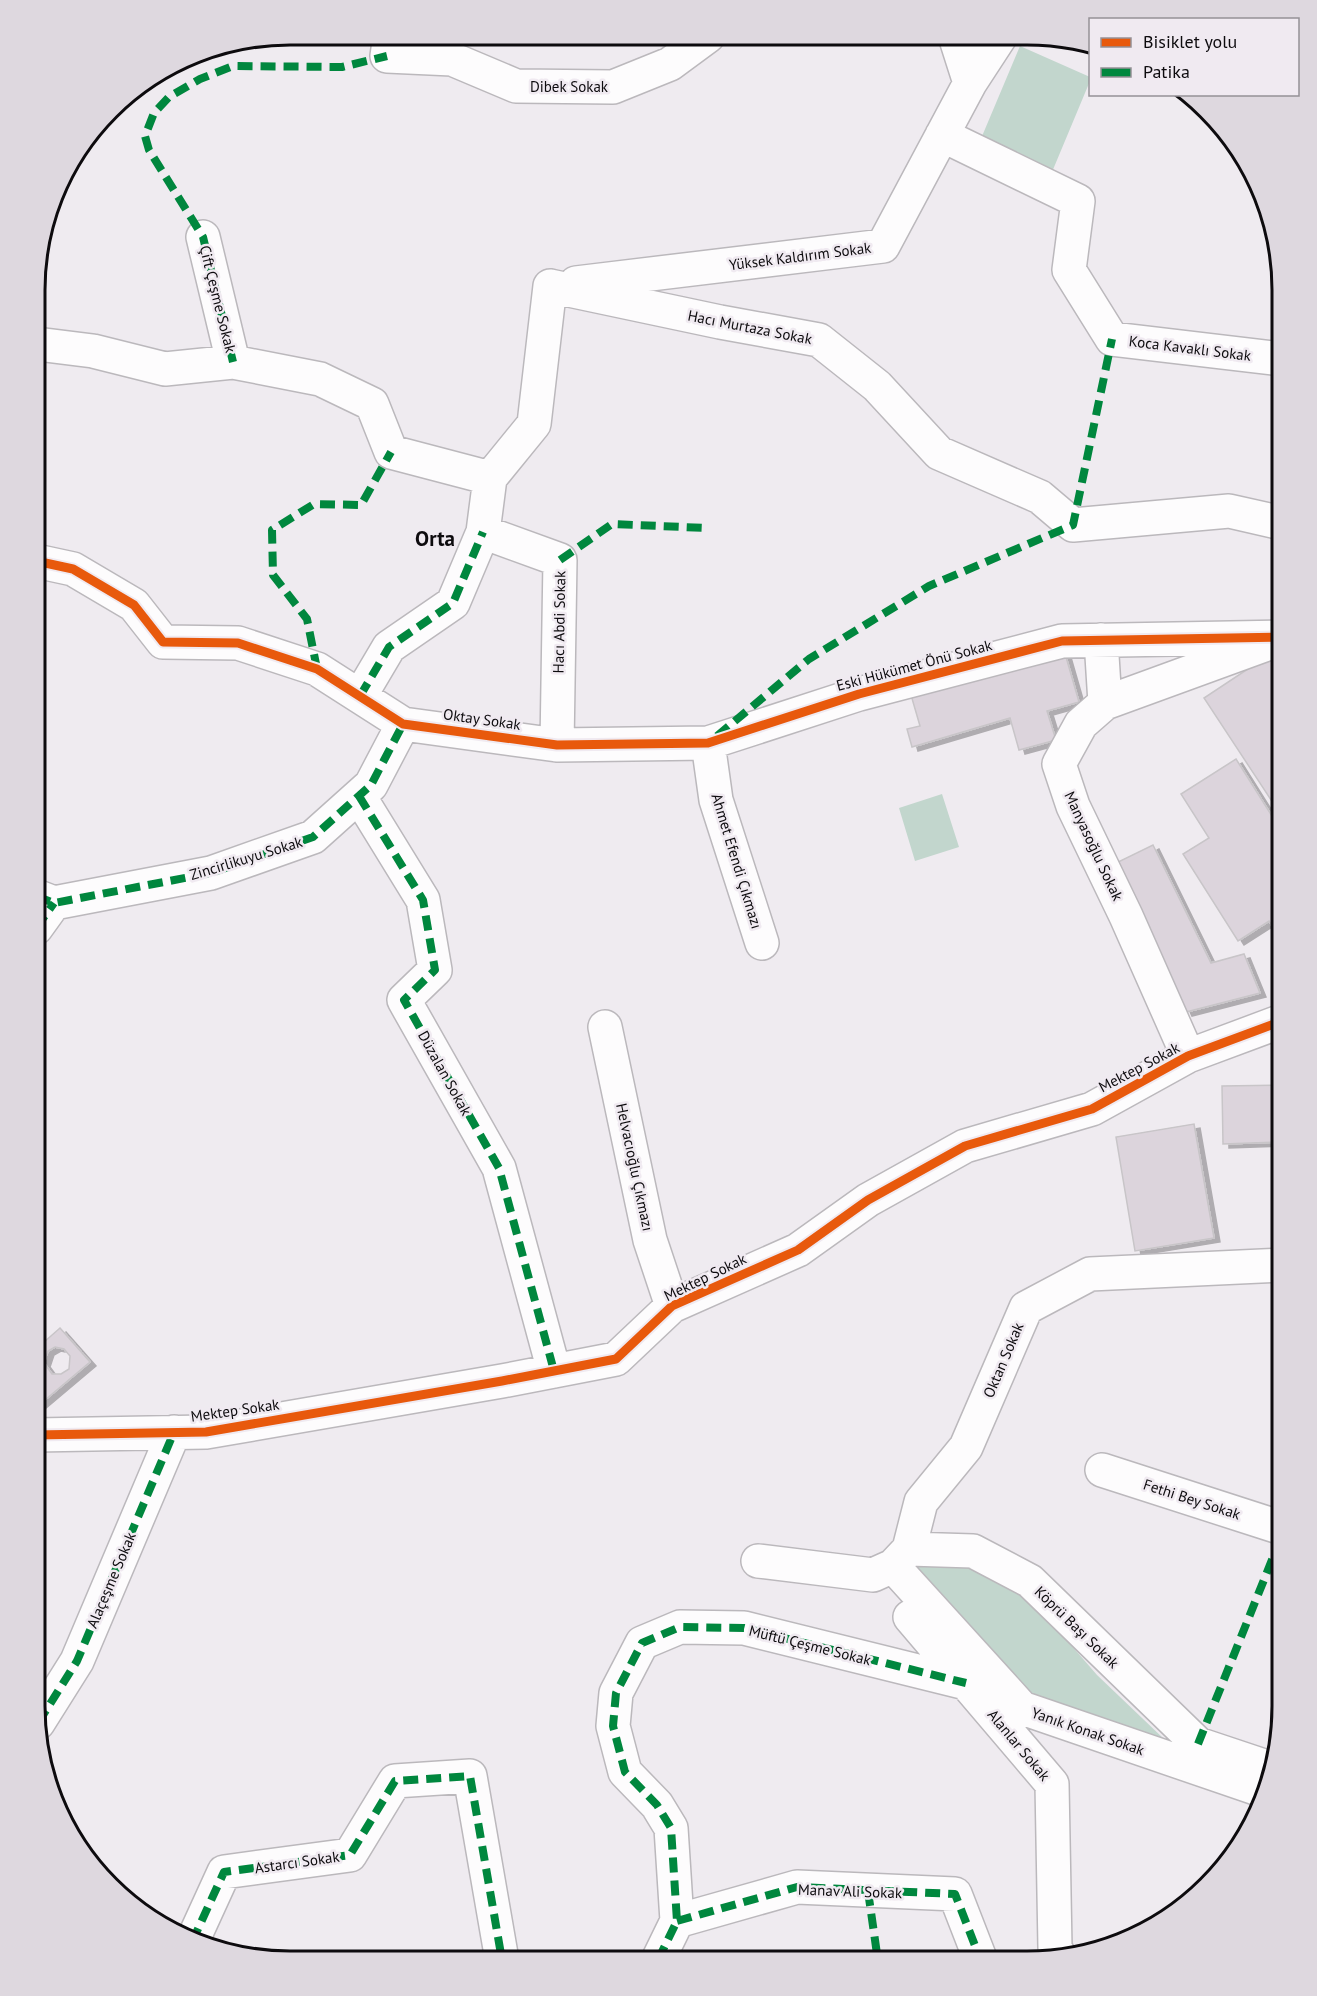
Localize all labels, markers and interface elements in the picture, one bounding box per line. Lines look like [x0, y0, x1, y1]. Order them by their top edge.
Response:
legend [1089, 18, 1299, 96]
text: Bisiklet yolu [1143, 30, 1237, 53]
text: Patika [1143, 60, 1190, 83]
street label: Dibek Sokak [530, 77, 609, 96]
street label: Yüksek Kaldırım Sokak [728, 238, 873, 274]
street label: Çift Çeşme Sokak [195, 243, 241, 355]
street label: Hacı Murtaza Sokak [686, 306, 815, 349]
street label: Koca Kavaklı Sokak [1128, 331, 1253, 365]
district label: Orta [415, 525, 455, 552]
street label: Hacı Abdi Sokak [549, 570, 569, 673]
street label: Eski Hükümet Önü Sokak [834, 635, 995, 695]
street label: Oktay Sokak [442, 704, 523, 734]
street label: Manyasoğlu Sokak [1060, 788, 1128, 905]
street label: Ahmet Efendi Çıkmazı [707, 791, 767, 931]
street label: Zincirlikuyu Sokak [187, 832, 305, 884]
street label: Düzalan Sokak [414, 1027, 476, 1119]
street label: Mektep Sokak [1095, 1037, 1184, 1096]
street label: Helvacıoğlu Çıkmazı [612, 1101, 658, 1233]
street label: Mektep Sokak [661, 1249, 750, 1305]
street label: Oktan Sokak [979, 1319, 1028, 1401]
street label: Mektep Sokak [190, 1394, 281, 1426]
street label: Fethi Bey Sokak [1141, 1474, 1244, 1524]
street label: Alaçeşme Sokak [82, 1528, 140, 1631]
street label: Köprü Başı Sokak [1031, 1582, 1124, 1673]
street label: Müftü Çeşme Sokak [747, 1621, 874, 1670]
street label: Yanık Konak Sokak [1029, 1703, 1148, 1760]
street label: Alanlar Sokak [984, 1705, 1055, 1785]
street label: Astarcı Sokak [253, 1847, 341, 1877]
street label: Manav Ali Sokak [798, 1880, 903, 1902]

